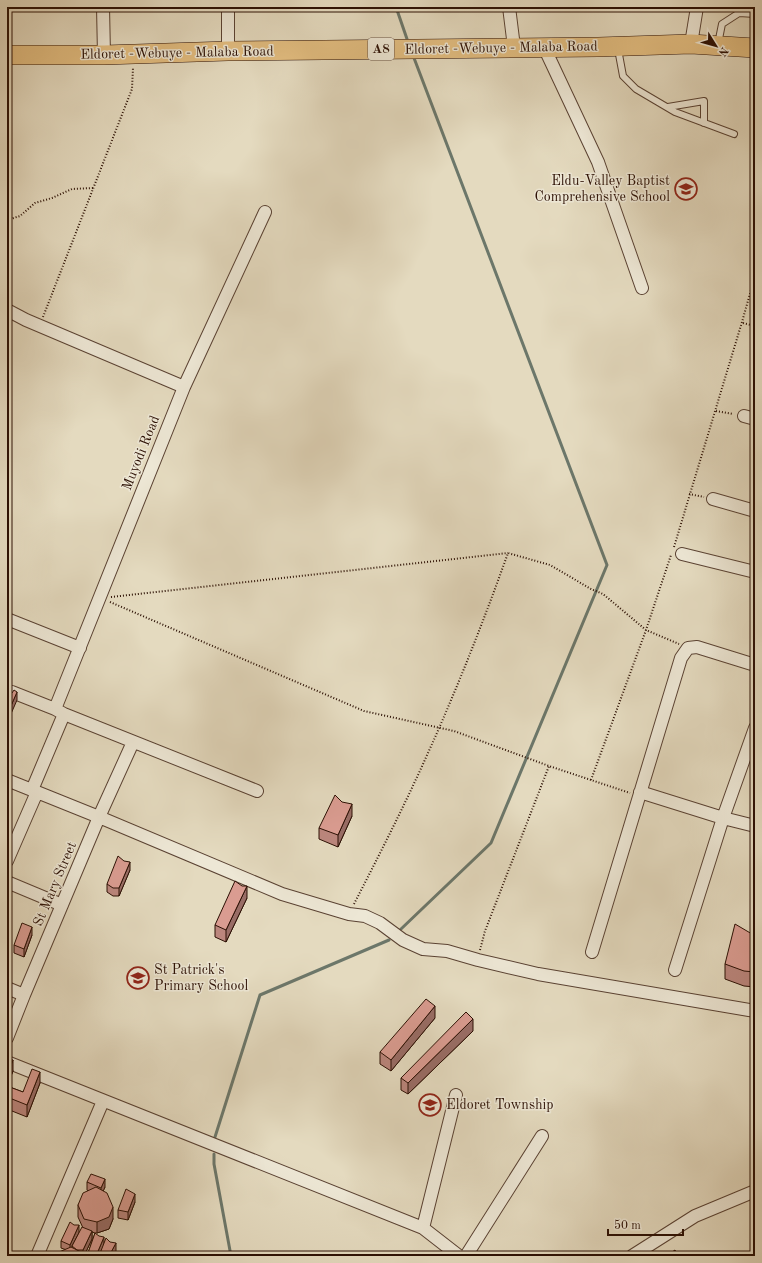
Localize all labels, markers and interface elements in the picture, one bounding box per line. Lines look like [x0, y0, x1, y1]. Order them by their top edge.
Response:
north arrow [696, 26, 736, 66]
road number: A8 [368, 38, 394, 60]
street label: Eldoret -Webuye - Malaba Road [404, 39, 598, 57]
street label: Eldoret -Webuye - Malaba Road [80, 44, 274, 62]
text: N [716, 44, 730, 58]
place label: Eldu-Valley Baptist Comprehensive School [534, 174, 670, 204]
school or university icon: Eldu-Valley Baptist Comprehensive School [673, 176, 699, 202]
street label: Muyodi Road [120, 414, 162, 492]
street label: St Mary Street [31, 840, 79, 928]
place label: St Patrick's Primary School [154, 963, 248, 993]
school or university icon: St Patrick's Primary School [125, 965, 151, 991]
school or university icon: Eldoret Township [417, 1092, 443, 1118]
place label: Eldoret Township [446, 1098, 554, 1112]
scale bar [608, 1211, 683, 1237]
text: 50 m [614, 1219, 641, 1232]

